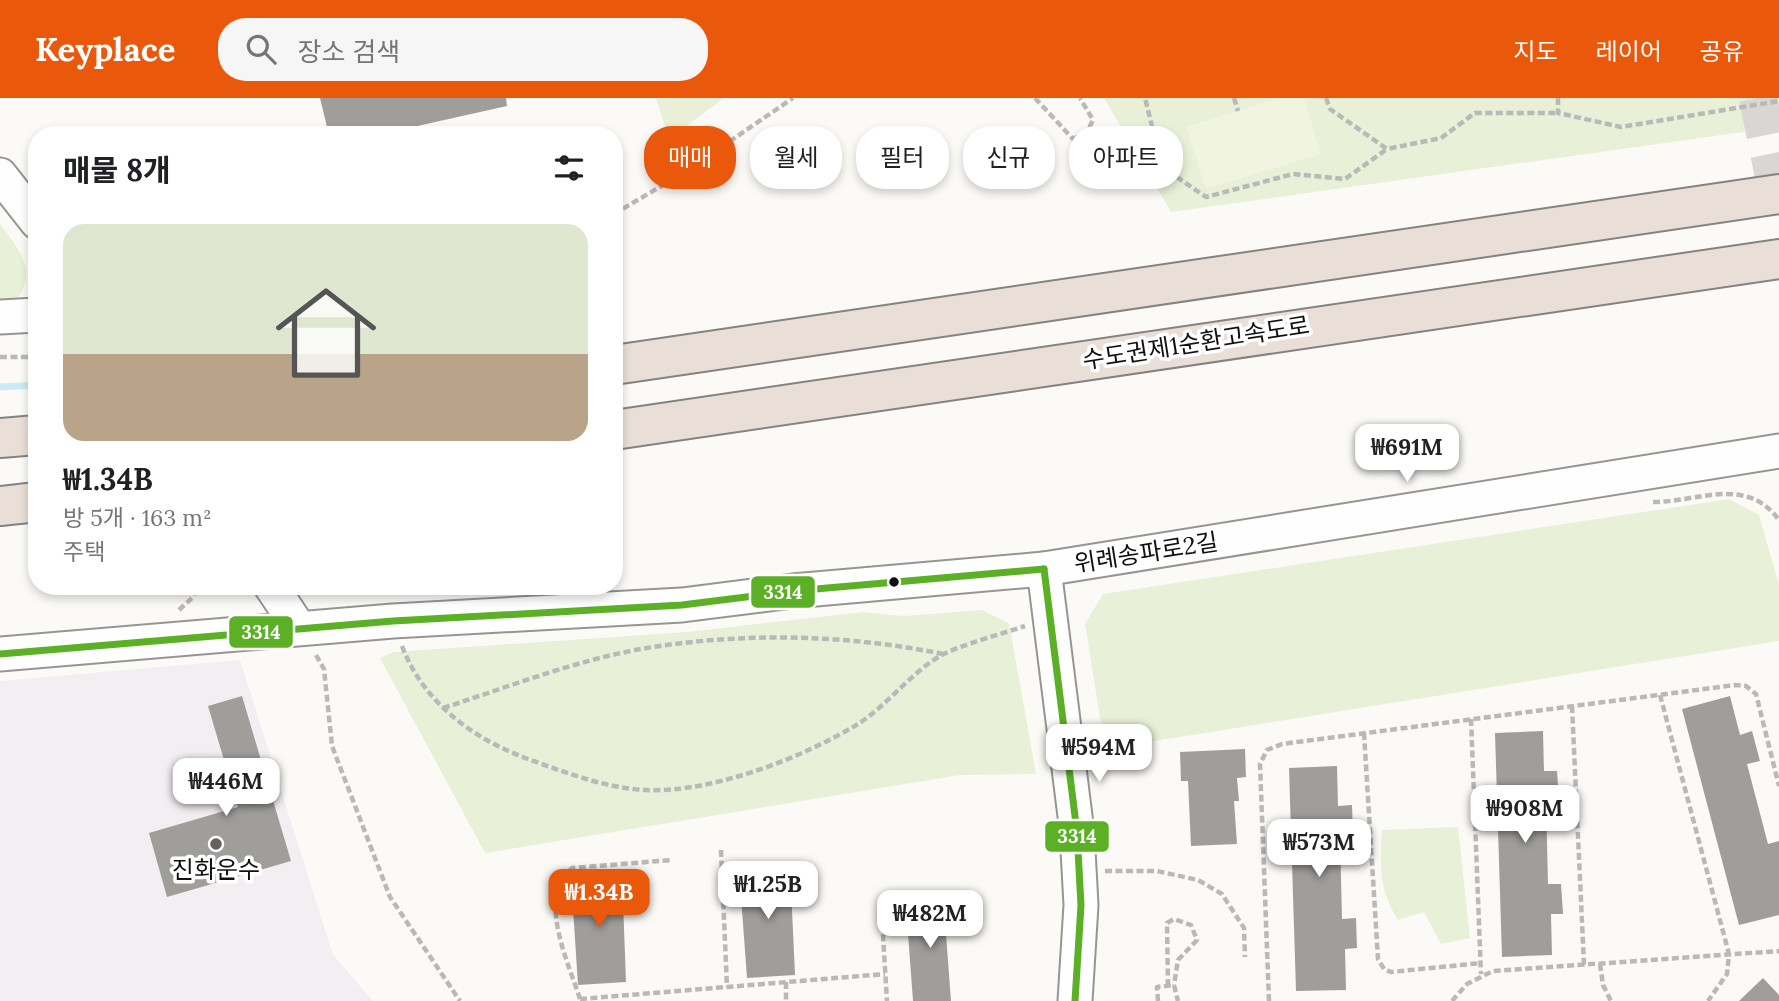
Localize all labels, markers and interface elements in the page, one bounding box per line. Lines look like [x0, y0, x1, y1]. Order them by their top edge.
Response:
search box [218, 18, 708, 81]
text: Keyplace [35, 28, 176, 70]
icon: search [242, 30, 280, 68]
text: 장소 검색 [298, 35, 400, 68]
text: 지도 [1513, 36, 1558, 67]
text: 레이어 [1596, 36, 1662, 67]
text: 공유 [1700, 36, 1744, 67]
chip: 매매 [644, 126, 736, 189]
chip: 월세 [750, 126, 842, 189]
chip: 필터 [856, 126, 949, 189]
chip: 신규 [963, 126, 1055, 189]
chip: 아파트 [1069, 126, 1183, 189]
icon: filters [550, 149, 588, 187]
text: 매물 8개 [63, 151, 171, 189]
icon: home [263, 270, 389, 396]
street label: 수도권제1순환고속도로 [1080, 309, 1312, 376]
pin: ₩691M [1358, 424, 1456, 484]
text: ₩691M [1371, 432, 1443, 461]
text: ₩1.34B [63, 460, 153, 498]
text: 방 5개 · 163 m² [63, 503, 212, 532]
street label: 위례송파로2길 [1072, 526, 1220, 579]
text: 주택 [63, 537, 105, 566]
line badge: 3314 [750, 575, 816, 609]
unlabelled marker [887, 575, 901, 589]
text: 3314 [763, 580, 803, 604]
line badge: 3314 [228, 615, 294, 649]
text: 3314 [241, 620, 281, 644]
pin: ₩594M [1050, 724, 1148, 784]
text: ₩594M [1062, 732, 1136, 761]
pin: ₩446M [177, 758, 275, 818]
text: ₩446M [189, 766, 263, 795]
pin: ₩908M [1476, 786, 1574, 845]
text: ₩908M [1487, 793, 1563, 822]
line badge: 3314 [1044, 820, 1110, 853]
pin: ₩573M [1270, 820, 1368, 879]
text: 3314 [1057, 824, 1097, 848]
text: ₩573M [1283, 827, 1355, 856]
marker: 진화운수 [208, 836, 224, 852]
place label: 진화운수 [172, 854, 260, 885]
pin: ₩1.25B [711, 862, 825, 921]
text: ₩1.25B [734, 869, 802, 898]
pin: ₩1.34B [542, 870, 656, 929]
text: ₩1.34B [565, 877, 633, 906]
pin: ₩482M [881, 890, 979, 950]
text: ₩482M [893, 898, 967, 927]

